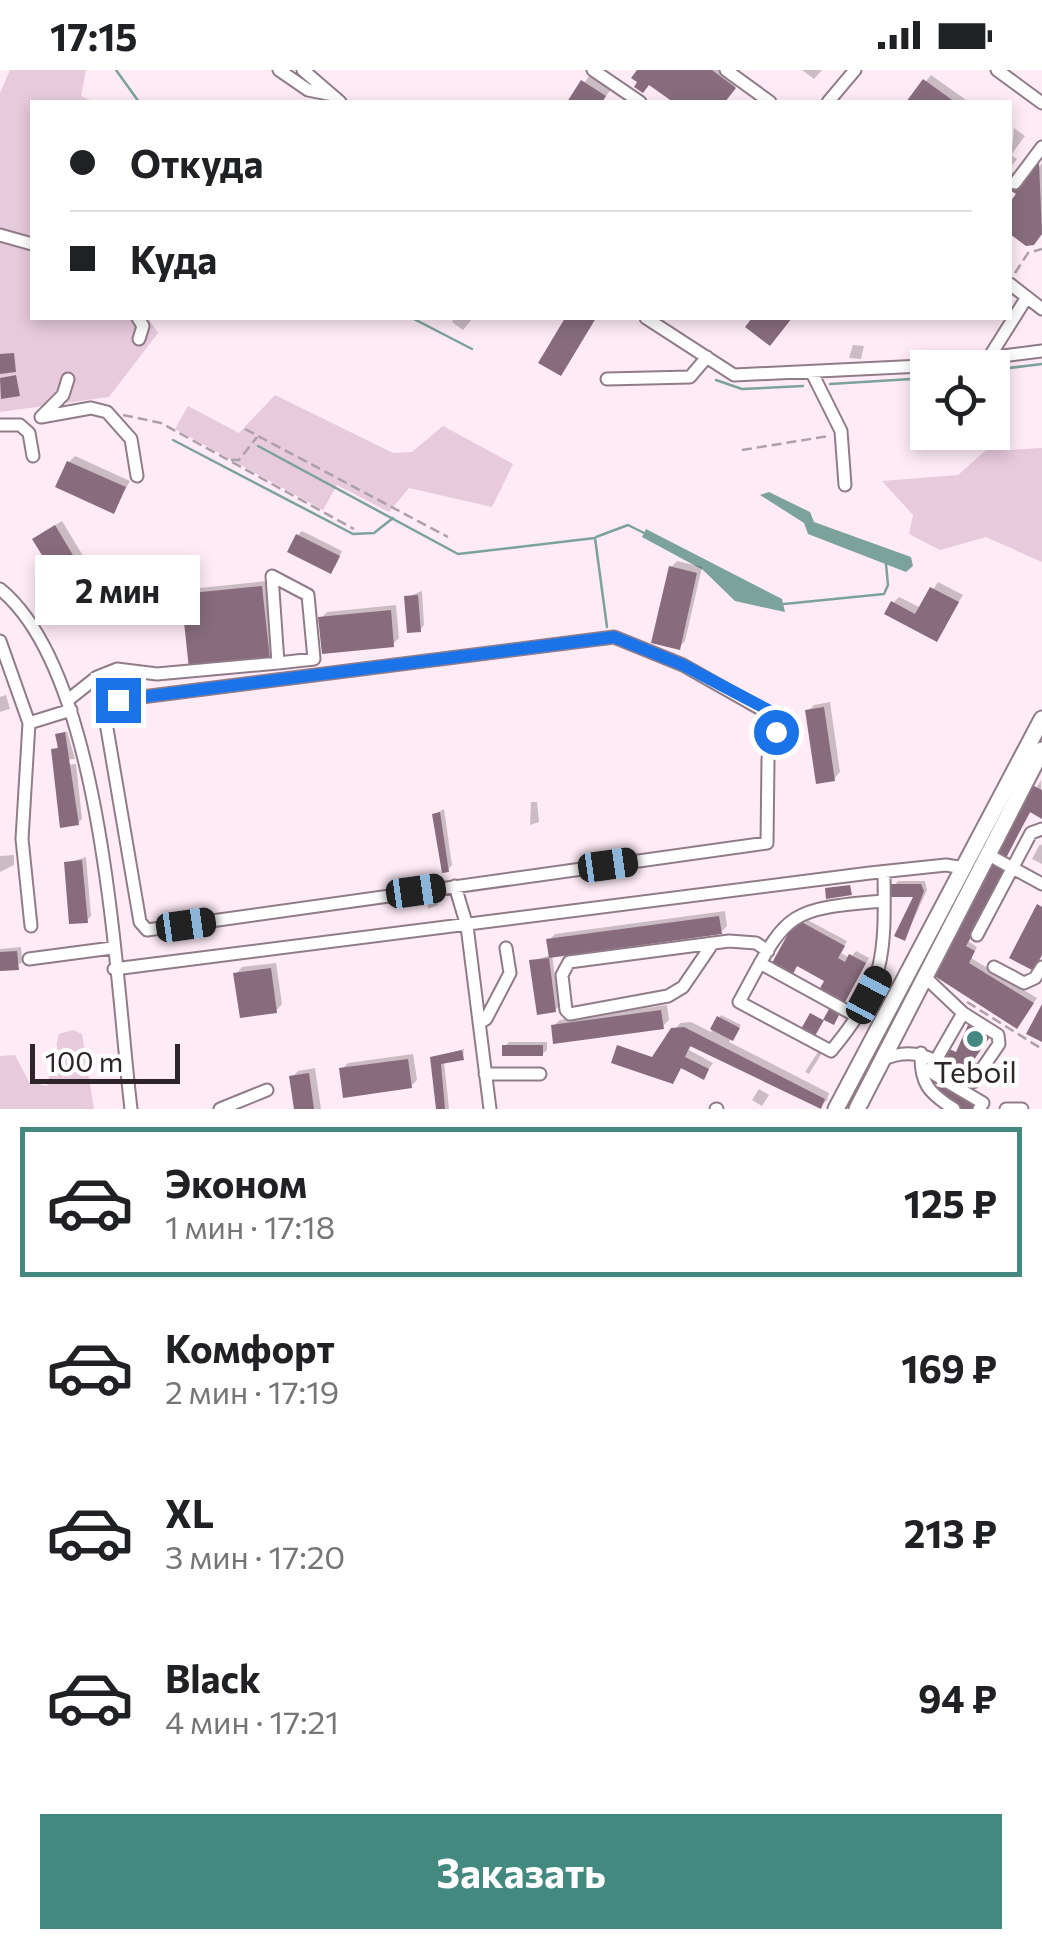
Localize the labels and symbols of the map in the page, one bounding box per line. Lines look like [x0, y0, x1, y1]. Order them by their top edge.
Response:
callout: 2 мин [36, 555, 200, 625]
route end [96, 678, 141, 723]
route start [754, 710, 799, 755]
car [576, 846, 640, 884]
car [384, 872, 448, 910]
car [154, 906, 218, 944]
car [842, 961, 896, 1029]
marker: Teboil [964, 1028, 986, 1050]
scale bar [30, 1039, 180, 1084]
place label: Teboil [933, 1052, 1017, 1089]

